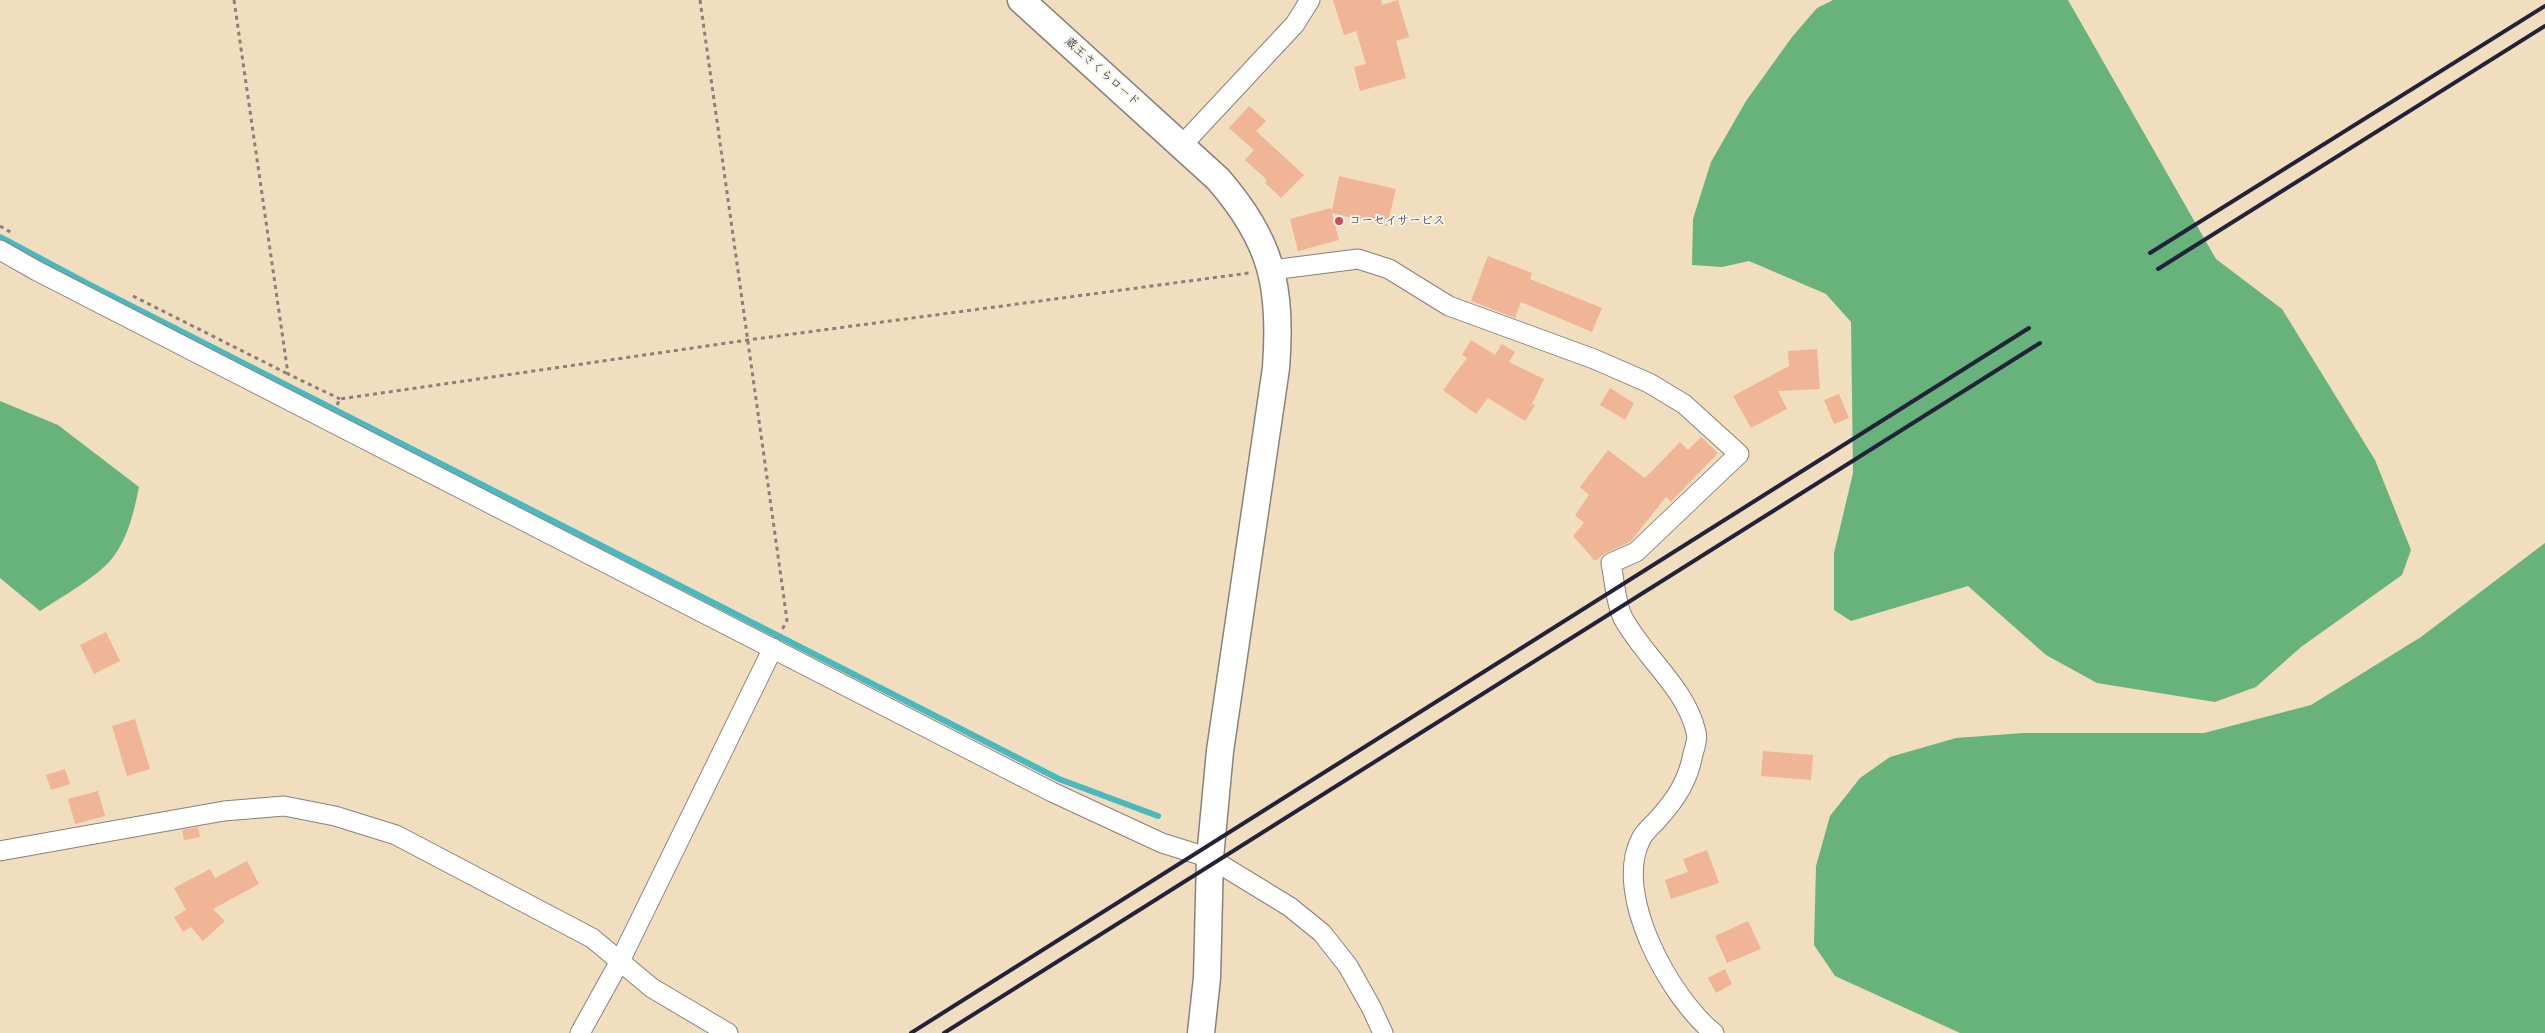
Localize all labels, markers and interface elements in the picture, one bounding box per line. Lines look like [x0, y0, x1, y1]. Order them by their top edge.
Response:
street label: 蔵王さくらロード [1062, 35, 1142, 109]
place label: コーセイサービス [1349, 214, 1445, 228]
marker: コーセイサービス [1333, 215, 1345, 227]

